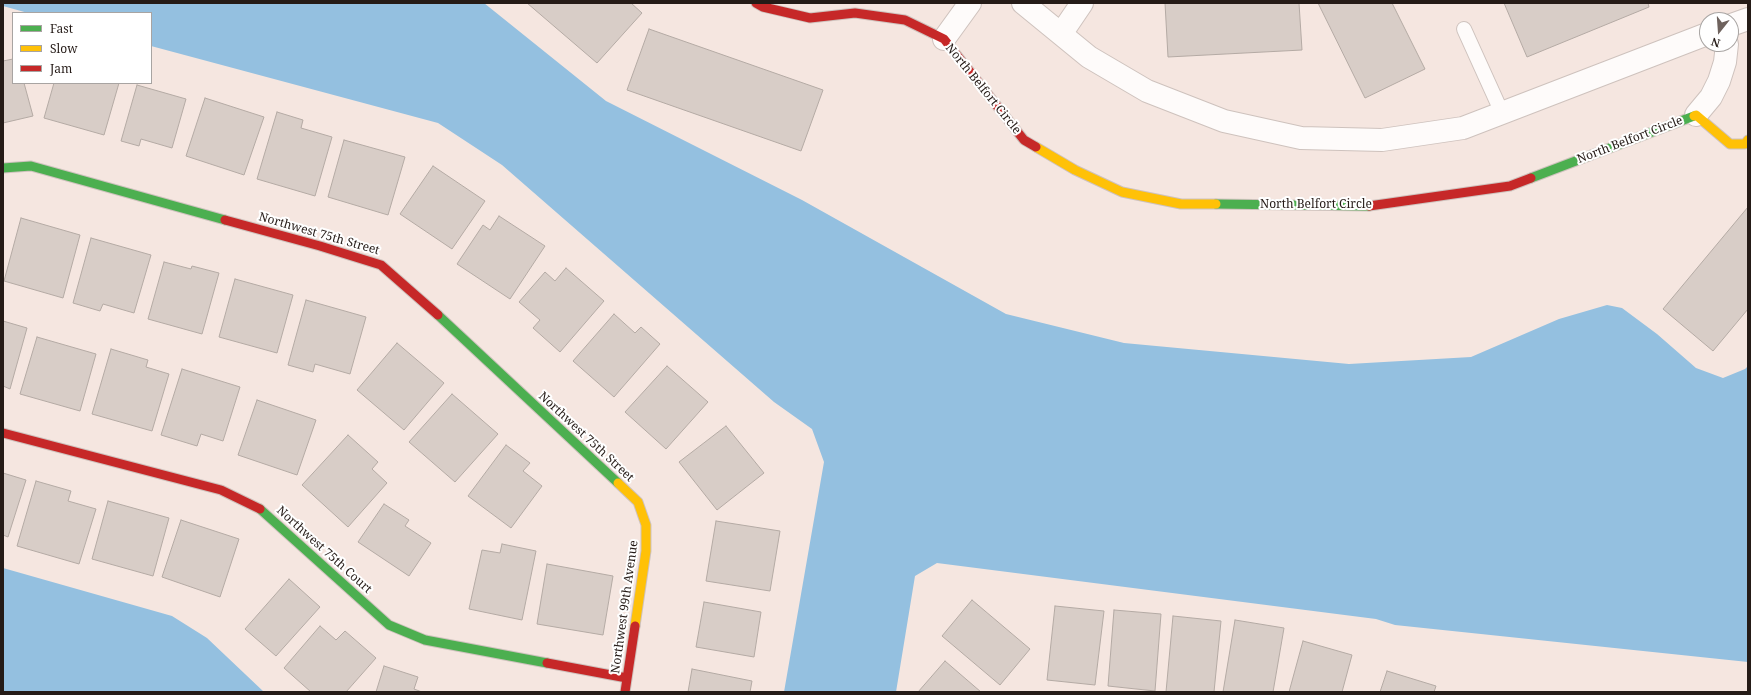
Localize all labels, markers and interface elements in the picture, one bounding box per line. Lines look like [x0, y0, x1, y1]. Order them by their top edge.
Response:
legend [12, 12, 152, 84]
north arrow [1699, 12, 1739, 52]
text: Fast [50, 20, 73, 37]
text: N [1709, 35, 1722, 51]
text: Slow [50, 40, 78, 57]
street label: North Belfort Circle [942, 41, 1024, 137]
text: Jam [50, 60, 72, 77]
street label: North Belfort Circle [1575, 113, 1685, 167]
street label: North Belfort Circle [1260, 198, 1372, 212]
street label: Northwest 75th Street [257, 210, 381, 258]
street label: Northwest 75th Street [535, 389, 637, 485]
street label: Northwest 75th Court [273, 503, 375, 597]
street label: Northwest 99th Avenue [609, 539, 641, 675]

